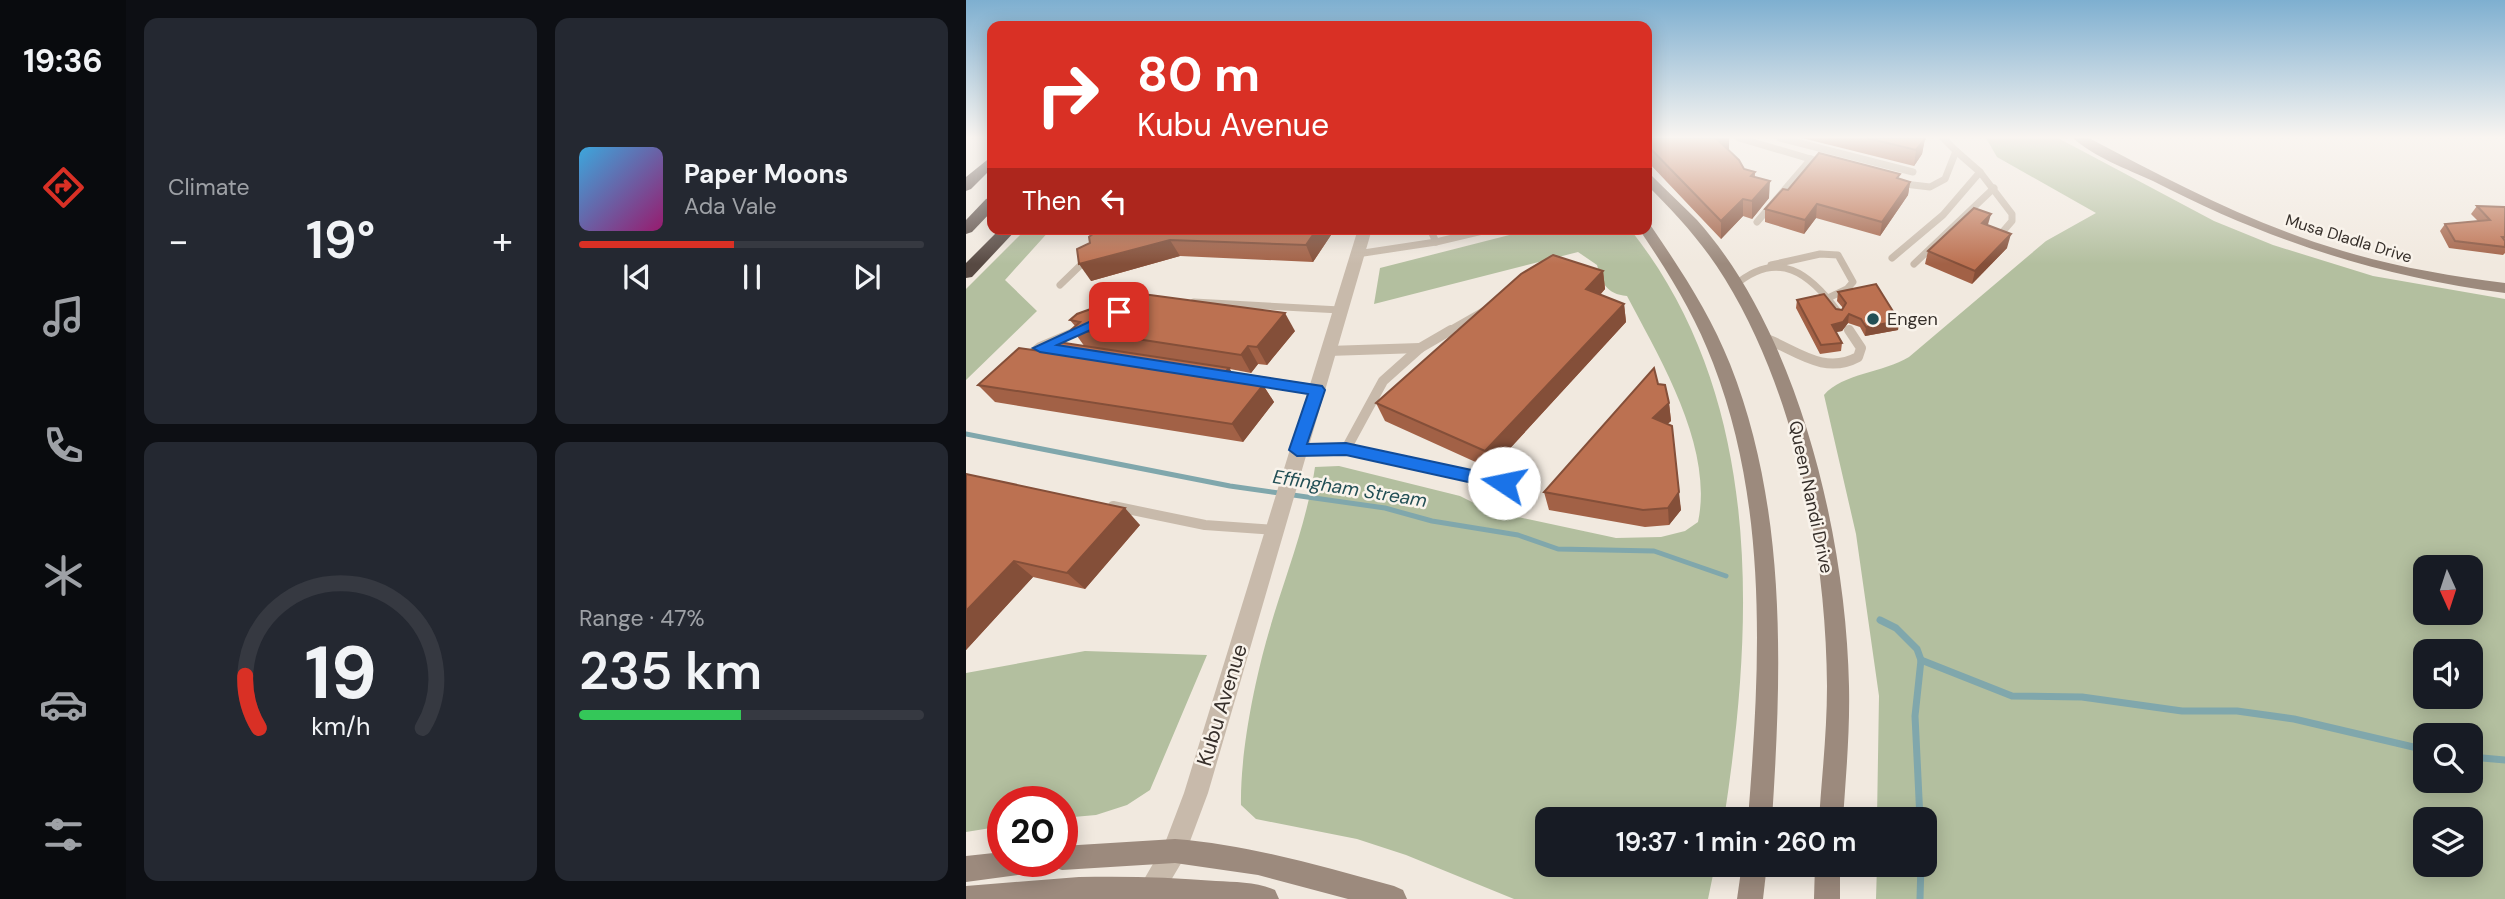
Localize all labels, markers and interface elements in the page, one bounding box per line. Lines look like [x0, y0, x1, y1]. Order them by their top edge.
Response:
text: 19:36 [23, 40, 103, 82]
text: 80 m [1137, 42, 1260, 106]
icon: right [1022, 49, 1113, 140]
text: Kubu Avenue [1137, 104, 1329, 146]
text: Paper Moons [684, 157, 848, 191]
icon: directions [39, 163, 88, 212]
text: Climate [168, 172, 250, 202]
icon: left [1095, 182, 1133, 220]
text: Then [1022, 184, 1081, 218]
text: Ada Vale [684, 191, 777, 221]
text: 19° [306, 206, 375, 274]
street label: Musa Dladla Drive [2283, 209, 2415, 268]
text: − [168, 216, 189, 266]
text: + [492, 216, 513, 266]
icon: previous [618, 258, 656, 296]
icon: pause [733, 258, 771, 296]
icon: next [848, 258, 886, 296]
pin [1089, 282, 1149, 342]
icon: music [39, 292, 88, 341]
icon: arrive [1100, 293, 1138, 331]
place label: Engen [1887, 307, 1938, 331]
marker: Engen [1865, 311, 1881, 327]
street label: Queen Nandi Drive [1783, 418, 1839, 576]
icon: phone [39, 421, 88, 470]
position arrow [1467, 446, 1541, 520]
water label: Effingham Stream [1271, 464, 1429, 513]
icon: climate [39, 551, 88, 600]
north arrow [2413, 555, 2483, 625]
map controls [2413, 555, 2483, 877]
text: Range · 47% [579, 603, 705, 633]
text: 19 [304, 626, 377, 721]
text: 235 km [579, 637, 762, 705]
button: sound [2413, 639, 2483, 709]
street label: Kubu Avenue [1190, 641, 1254, 769]
icon: car [39, 680, 88, 729]
text: km/h [311, 709, 370, 742]
button: search [2413, 723, 2483, 793]
speed limit sign: 20 [987, 786, 1078, 877]
button: layers [2413, 807, 2483, 877]
icon: filters [39, 810, 88, 859]
text: 19:37 · 1 min · 260 m [1616, 825, 1856, 859]

